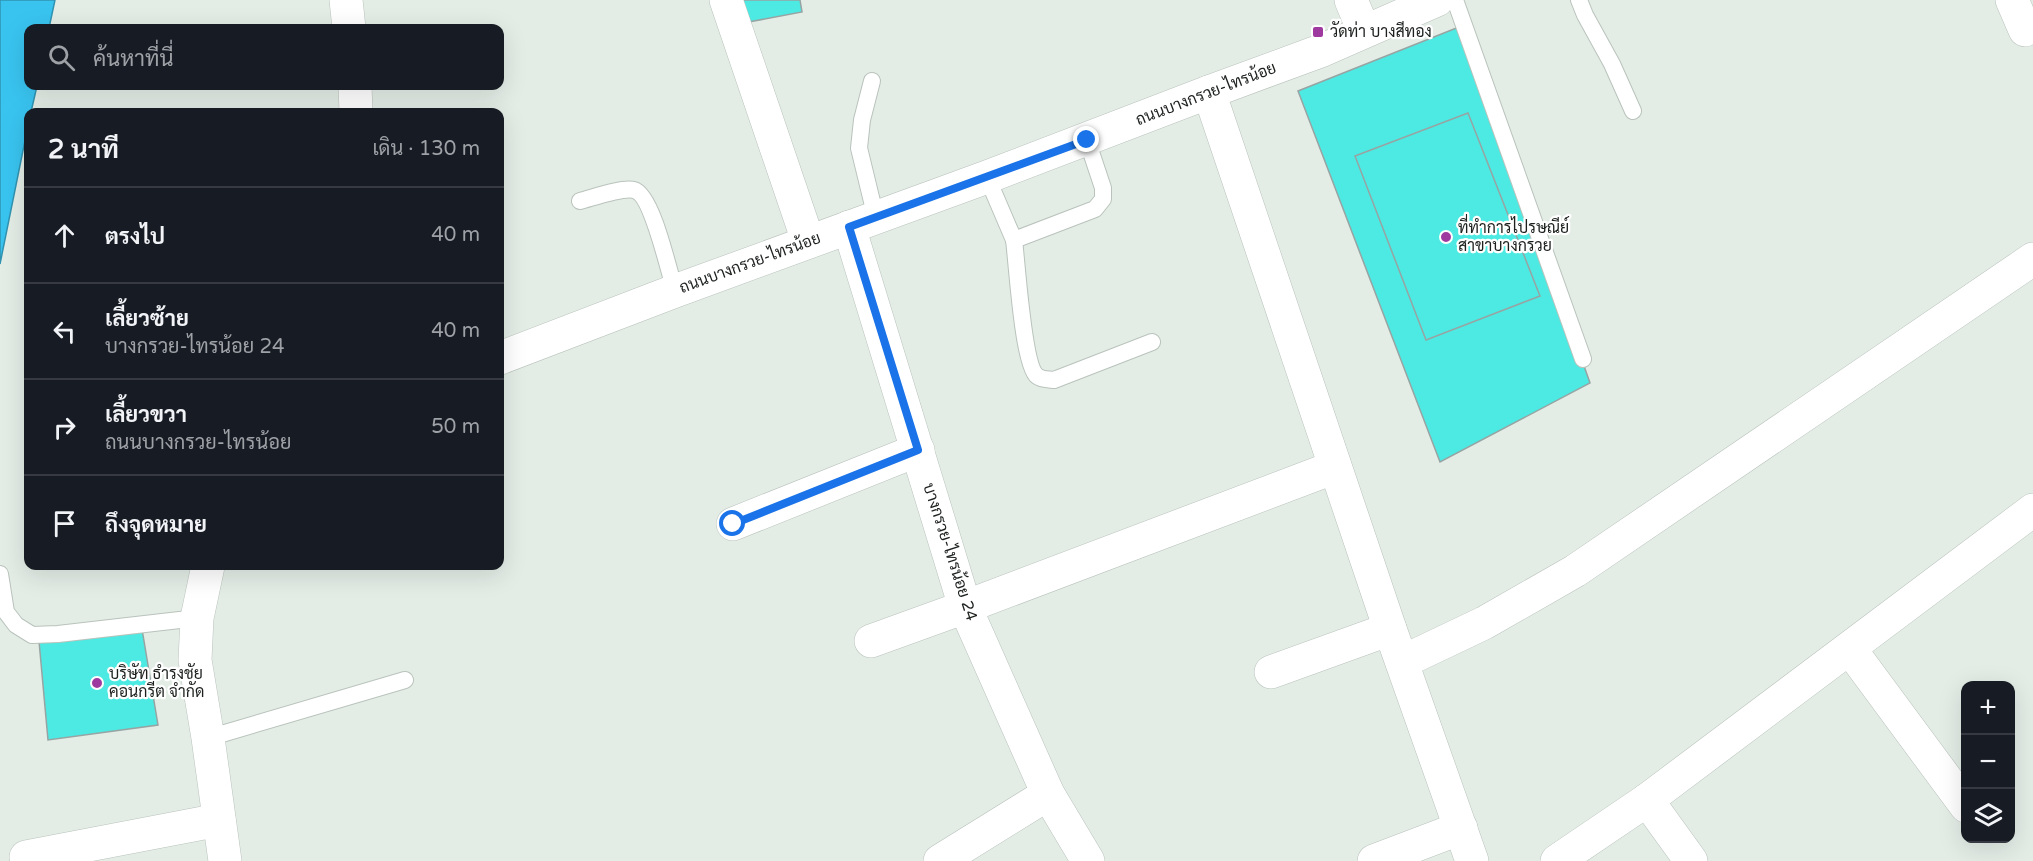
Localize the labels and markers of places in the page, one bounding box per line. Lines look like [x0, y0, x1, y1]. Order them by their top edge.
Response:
place label: วัดท่า บางสีทอง [1330, 20, 1432, 42]
marker: วัดท่า บางสีทอง [1311, 25, 1325, 39]
place label: ที่ทำการไปรษณีย์ สาขาบางกรวย [1458, 213, 1569, 256]
marker: ที่ทำการไปรษณีย์ สาขาบางกรวย [1439, 230, 1453, 244]
place label: บริษัท ธำรงชัย คอนกรีต จำกัด [109, 663, 204, 702]
marker: บริษัท ธำรงชัย คอนกรีต จำกัด [90, 676, 104, 690]

